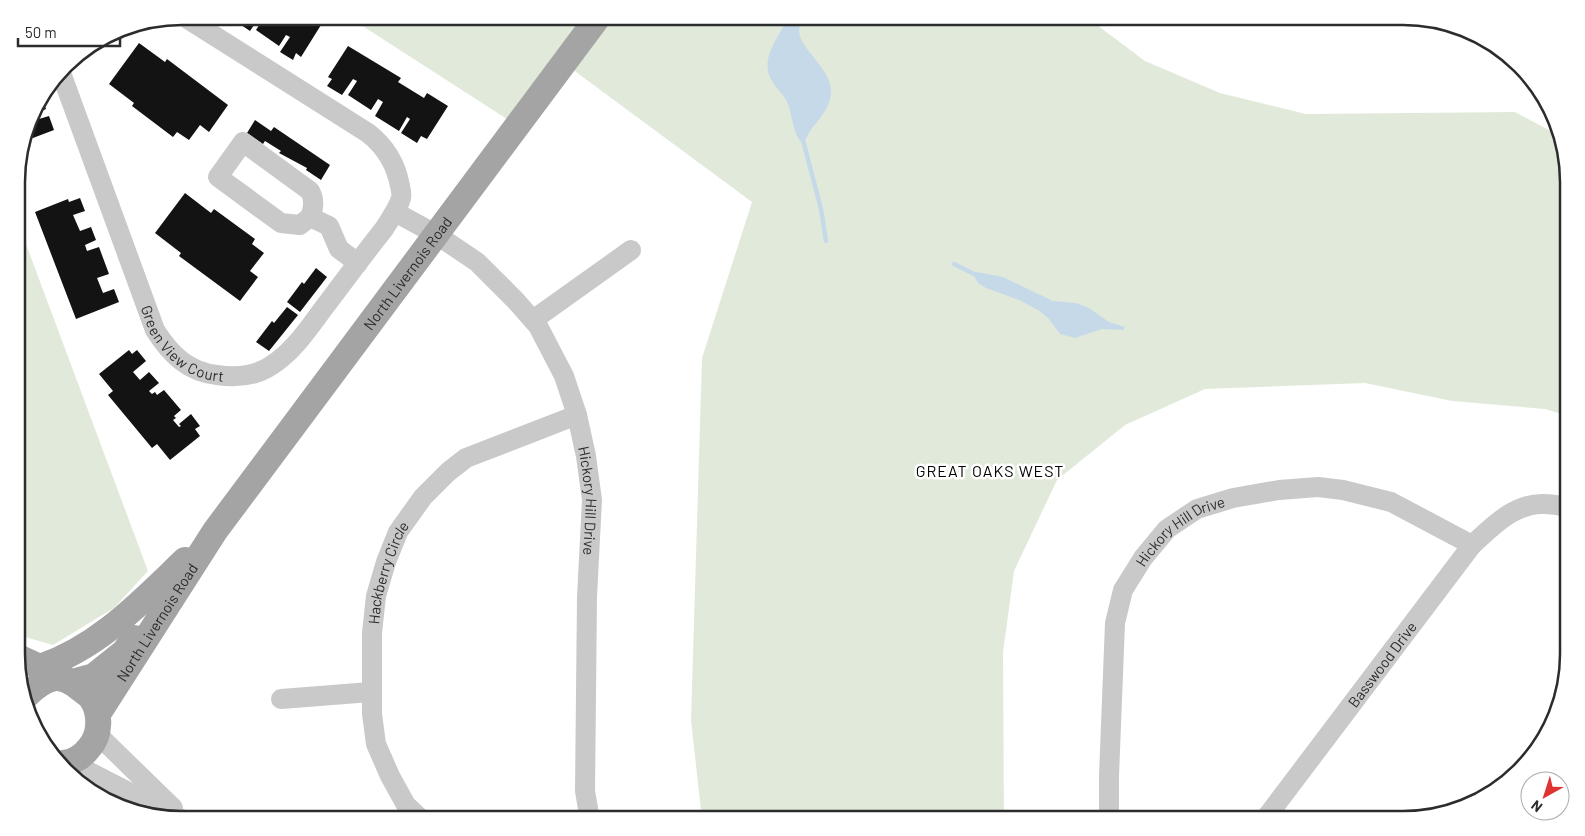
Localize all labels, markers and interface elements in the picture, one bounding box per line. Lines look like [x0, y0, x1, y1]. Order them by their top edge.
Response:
scale bar [18, 15, 120, 47]
text: 50 m [25, 23, 57, 41]
street label: North Livernois Road [359, 213, 455, 333]
street label: Green View Court [138, 303, 225, 385]
street label: Hickory Hill Drive [575, 444, 601, 556]
district label: GREAT OAKS WEST [916, 461, 1064, 480]
street label: Hickory Hill Drive [1131, 492, 1227, 569]
street label: Hackberry Circle [364, 517, 412, 625]
street label: North Livernois Road [112, 560, 201, 685]
street label: Basswood Drive [1344, 618, 1420, 710]
north arrow [1520, 771, 1570, 821]
text: N [1528, 797, 1545, 816]

